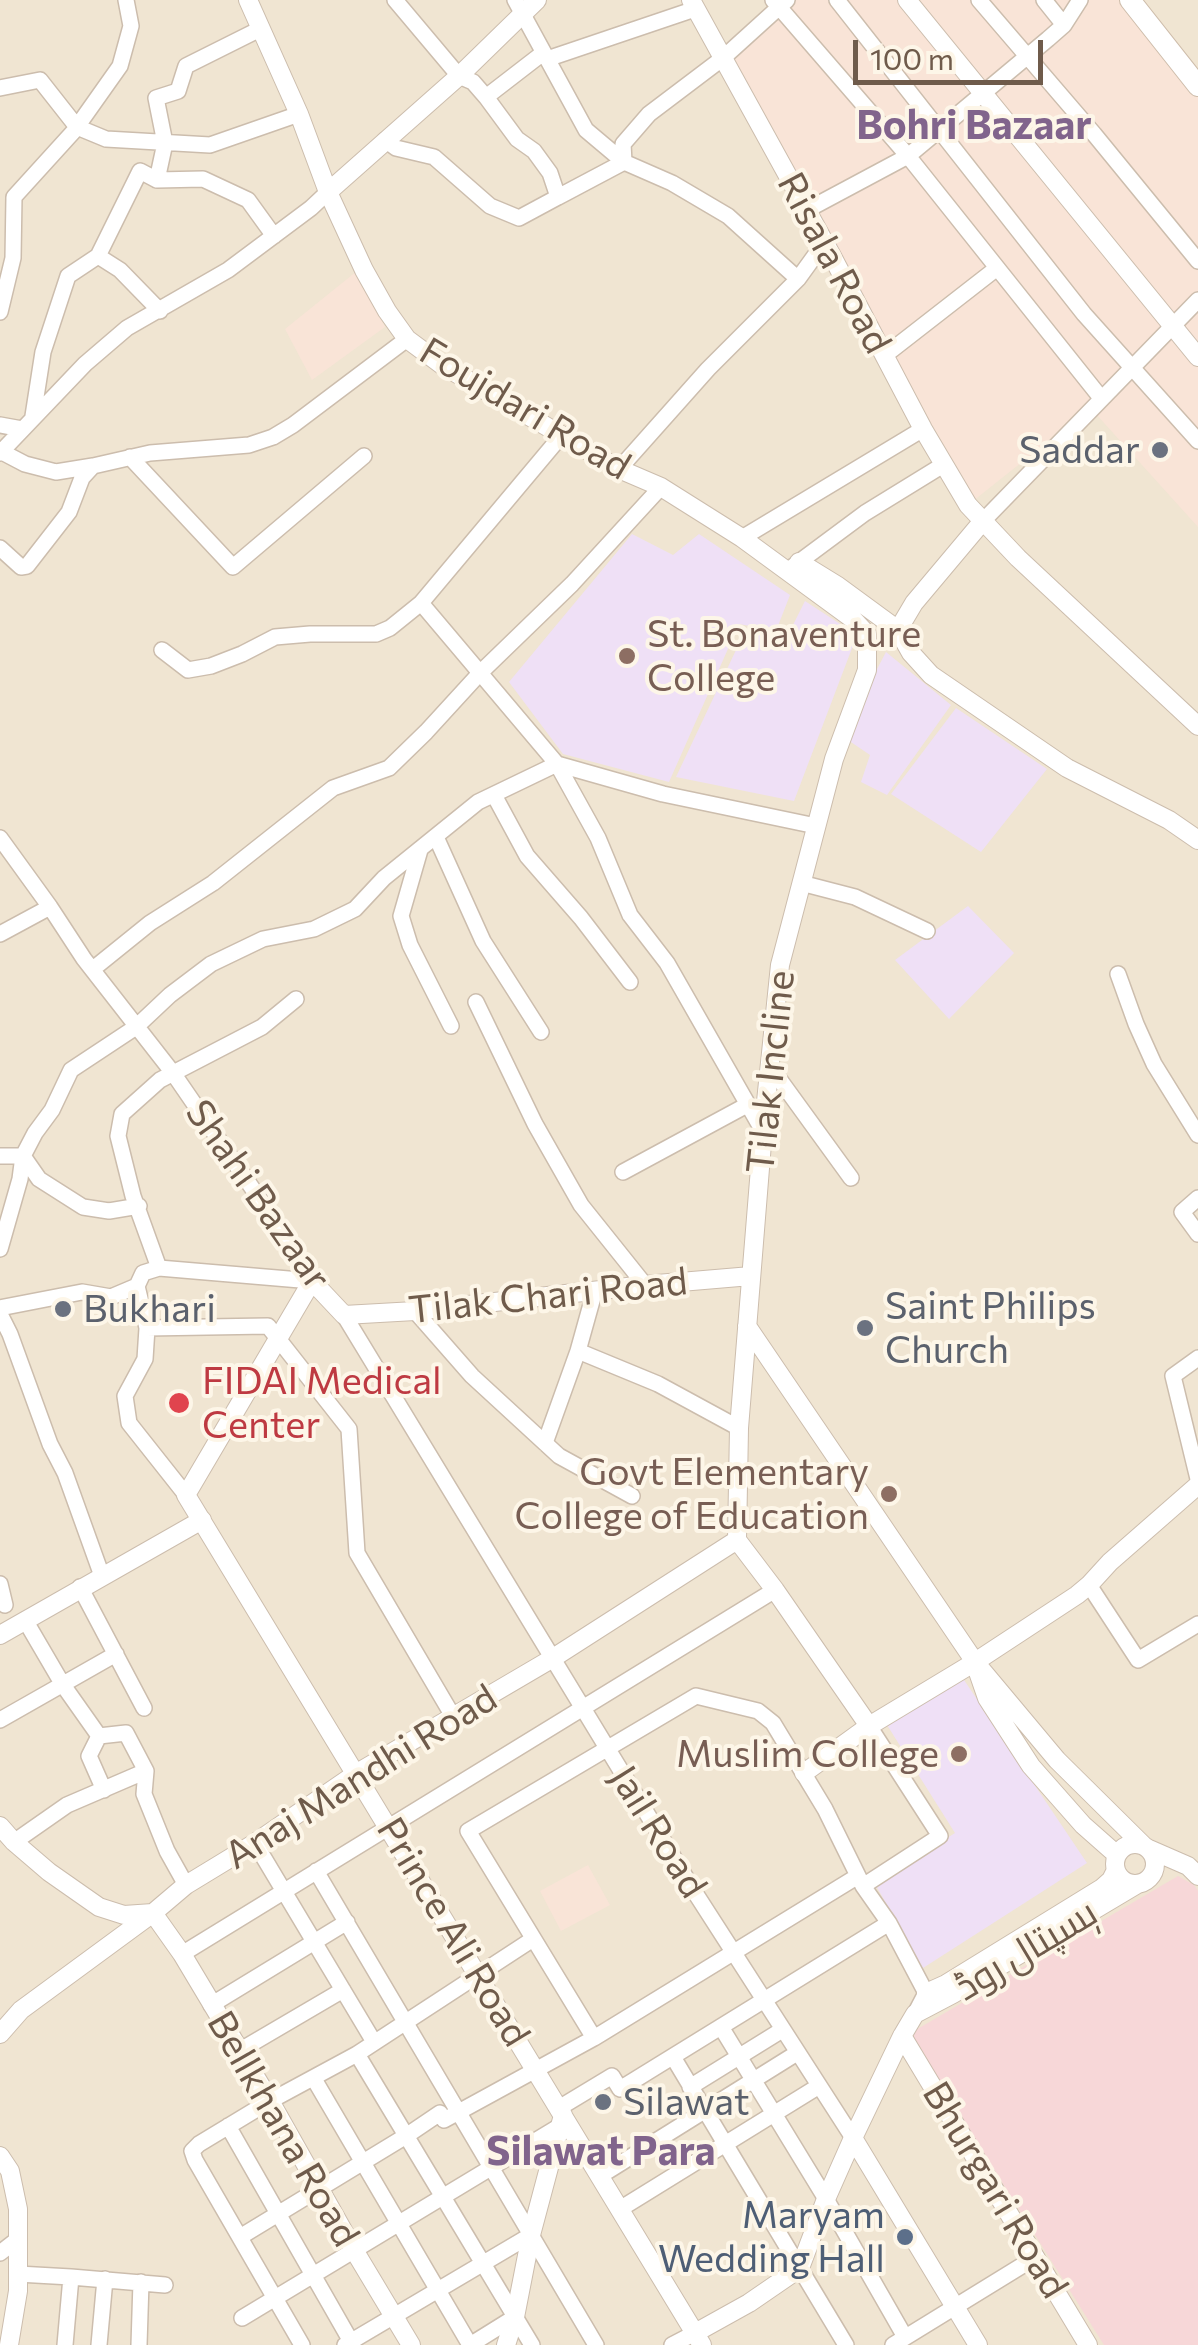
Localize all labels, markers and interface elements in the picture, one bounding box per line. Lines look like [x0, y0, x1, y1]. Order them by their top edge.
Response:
scale bar [858, 20, 1048, 82]
text: 100 m [870, 39, 954, 76]
district label: Bohri Bazaar [856, 102, 1092, 150]
street label: Risala Road [767, 165, 901, 361]
street label: Foujdari Road [412, 328, 638, 490]
place label: Saddar [1019, 427, 1140, 473]
marker: Saddar [1149, 439, 1171, 461]
place label: St. Bonaventure College [647, 611, 921, 700]
marker: St. Bonaventure College [616, 645, 638, 667]
street label: Tilak Incline [738, 968, 804, 1176]
street label: Shahi Bazaar [176, 1091, 340, 1299]
street label: Tilak Chari Road [406, 1259, 690, 1333]
place label: Saint Philips Church [885, 1283, 1096, 1372]
place label: Bukhari [83, 1286, 216, 1332]
marker: Bukhari [52, 1298, 74, 1320]
marker: Saint Philips Church [854, 1317, 876, 1339]
place label: FIDAI Medical Center [202, 1358, 442, 1448]
marker: FIDAI Medical Center [166, 1390, 192, 1416]
place label: Govt Elementary College of Education [514, 1449, 869, 1538]
marker: Govt Elementary College of Education [878, 1483, 900, 1505]
street label: Anaj Mandhi Road [217, 1675, 505, 1879]
place label: Muslim College [676, 1731, 939, 1777]
marker: Muslim College [948, 1743, 970, 1765]
street label: Jail Road [600, 1758, 716, 1906]
street label: Prince Ali Road [367, 1810, 539, 2054]
street label: ہسپتال روڈ [947, 1890, 1105, 2010]
street label: Bellkhana Road [197, 2003, 369, 2255]
street label: Bhurgari Road [913, 2074, 1077, 2306]
place label: Silawat [623, 2079, 750, 2125]
marker: Silawat [592, 2091, 614, 2113]
district label: Silawat Para [486, 2128, 716, 2176]
place label: Maryam Wedding Hall [658, 2192, 885, 2282]
marker: Maryam Wedding Hall [894, 2226, 916, 2248]

